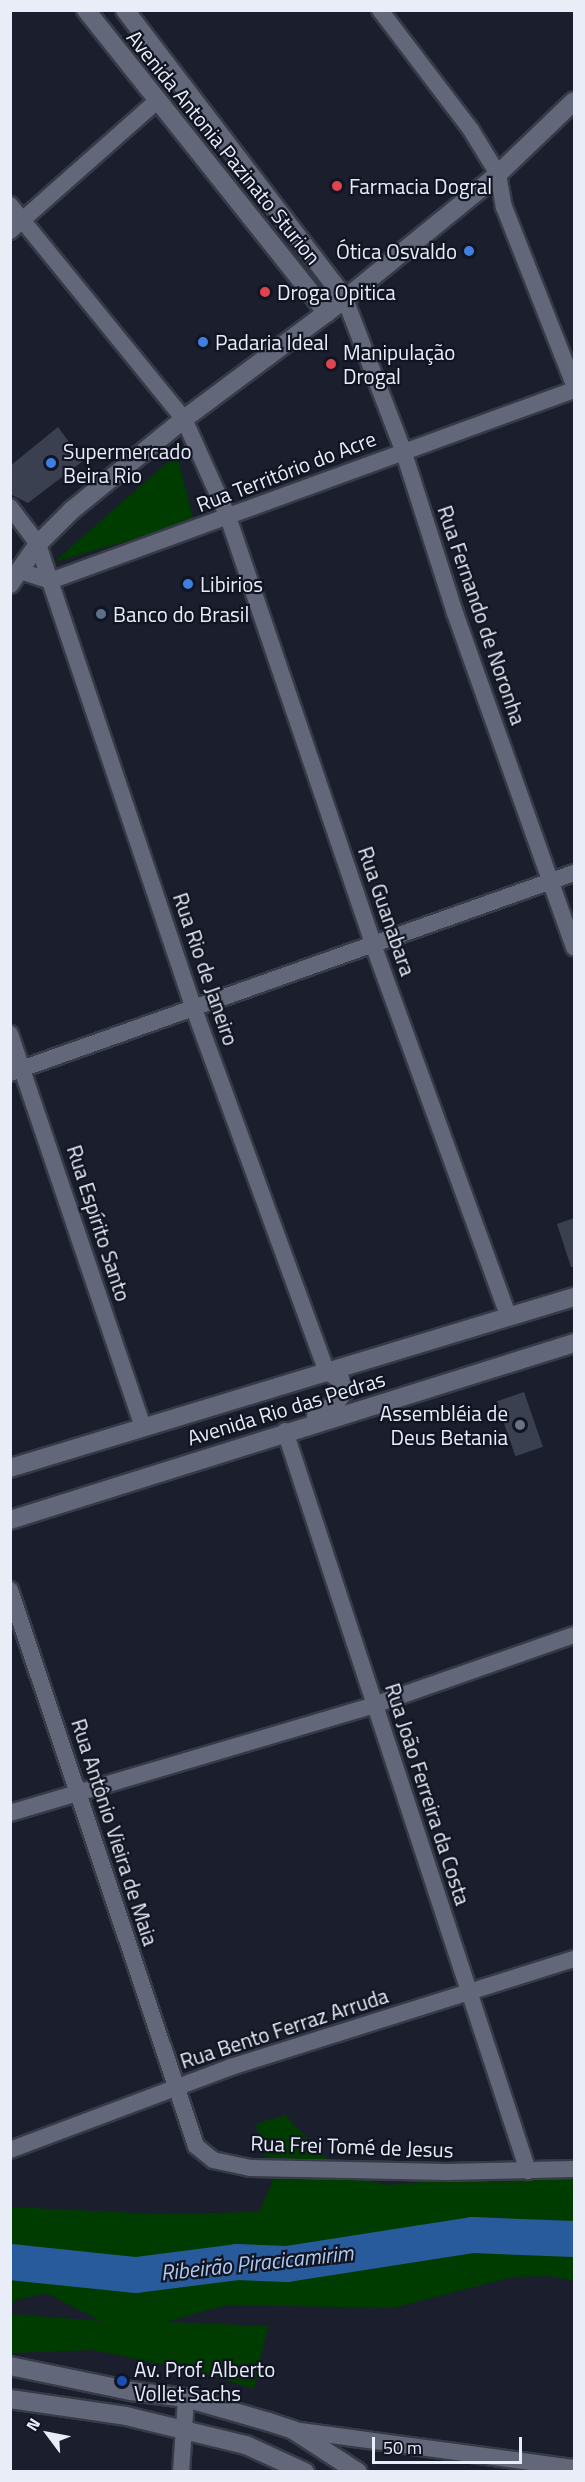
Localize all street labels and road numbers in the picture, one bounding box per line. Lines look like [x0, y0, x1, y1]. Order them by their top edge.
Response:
street label: Avenida Antonia Pazinato Sturion [122, 25, 326, 269]
street label: Rua Território do Acre [193, 425, 379, 517]
street label: Rua Fernando de Noronha [433, 502, 531, 728]
street label: Rua Guanabara [353, 843, 421, 979]
street label: Rua Rio de Janeiro [168, 889, 244, 1049]
street label: Rua Espírito Santo [62, 1142, 136, 1304]
street label: Avenida Rio das Pedras [184, 1366, 388, 1450]
street label: Rua João Ferreira da Costa [380, 1680, 476, 1908]
street label: Rua Antônio Vieira de Maia [66, 1715, 164, 1949]
street label: Rua Bento Ferraz Arruda [177, 1982, 391, 2074]
street label: Rua Frei Tomé de Jesus [250, 2130, 454, 2162]

